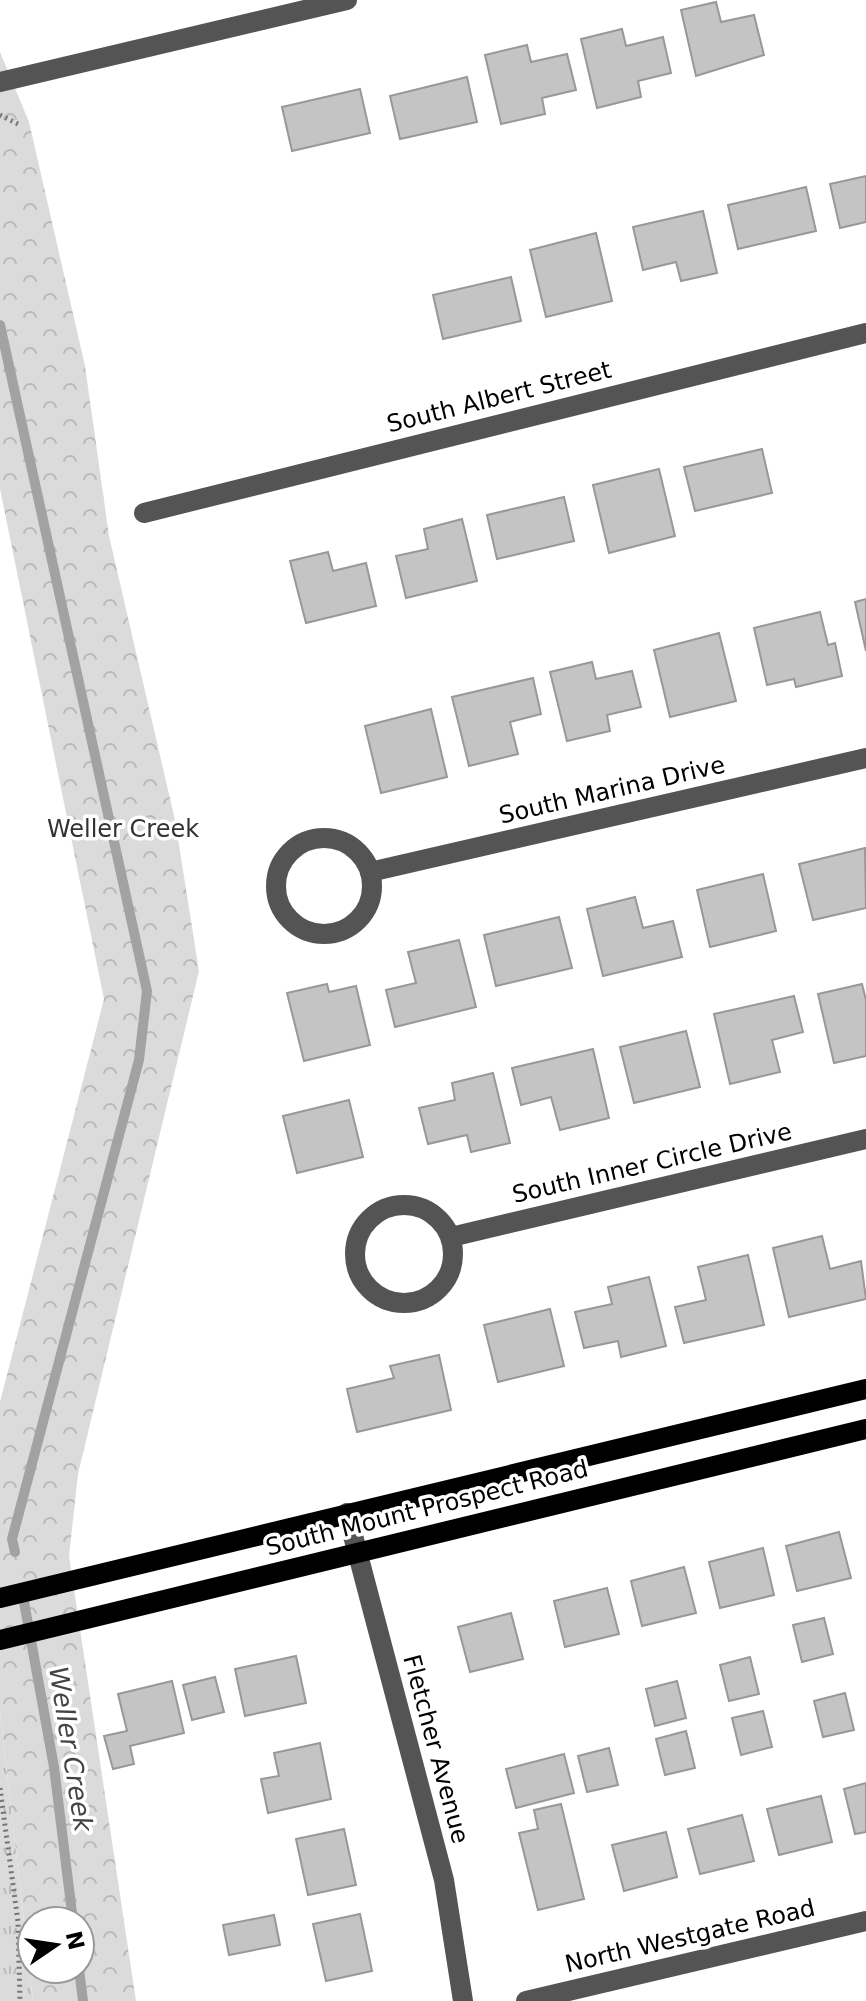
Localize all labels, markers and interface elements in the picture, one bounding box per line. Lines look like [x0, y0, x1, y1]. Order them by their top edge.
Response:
street label: South Albert Street [384, 356, 614, 438]
street label: South Marina Drive [496, 750, 728, 830]
park label: Weller Creek [47, 815, 199, 843]
street label: South Inner Circle Drive [509, 1117, 795, 1209]
street label: South Mount Prospect Road [263, 1454, 591, 1562]
street label: Fletcher Avenue [397, 1651, 475, 1847]
water label: Weller Creek [43, 1664, 99, 1835]
street label: North Westgate Road [562, 1894, 818, 1978]
north arrow [16, 1905, 96, 1985]
text: N [61, 1929, 89, 1952]

